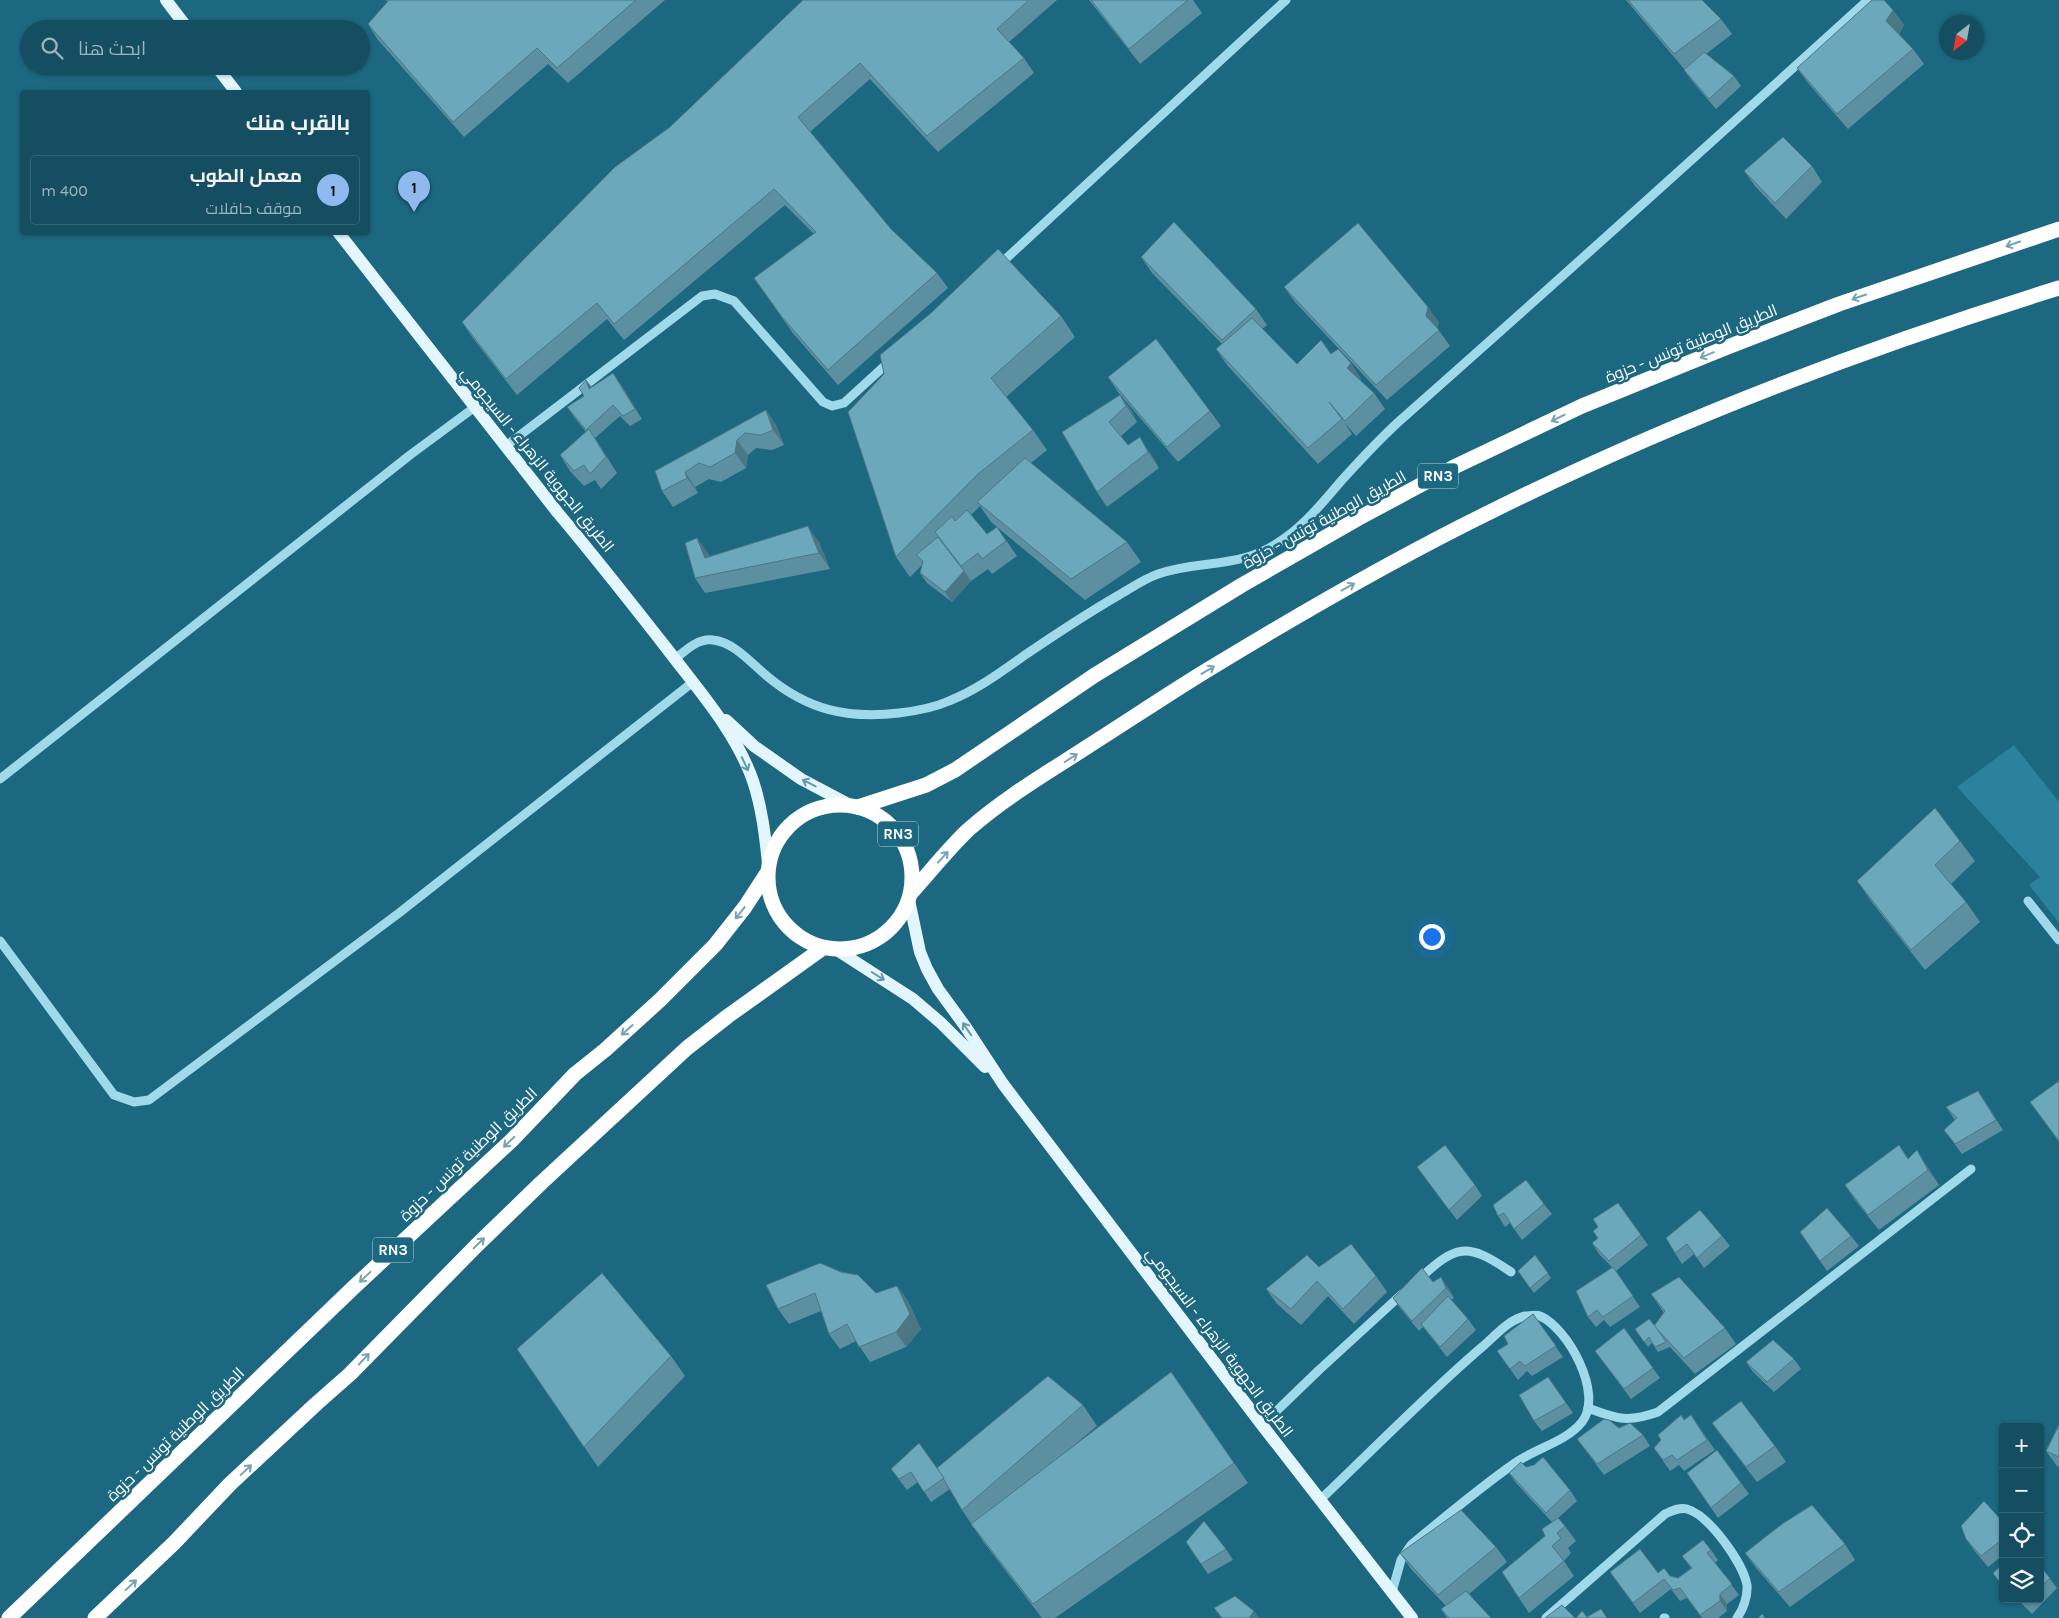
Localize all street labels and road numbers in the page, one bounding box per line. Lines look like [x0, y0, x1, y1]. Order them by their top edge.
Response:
street label: الطريق الوطنية تونس - حزوة [1602, 300, 1780, 388]
street label: الطريق الجهوية الزهراء - السيجومي [454, 363, 618, 558]
road number: RN3 [1418, 464, 1458, 488]
street label: الطريق الوطنية تونس - حزوة [1239, 466, 1410, 573]
road number: RN3 [878, 822, 918, 846]
street label: الطريق الوطنية تونس - حزوة [396, 1084, 542, 1226]
road number: RN3 [373, 1238, 413, 1262]
street label: الطريق الجهوية الزهراء - السيجومي [1139, 1244, 1297, 1443]
street label: الطريق الوطنية تونس - حزوة [103, 1364, 249, 1506]

